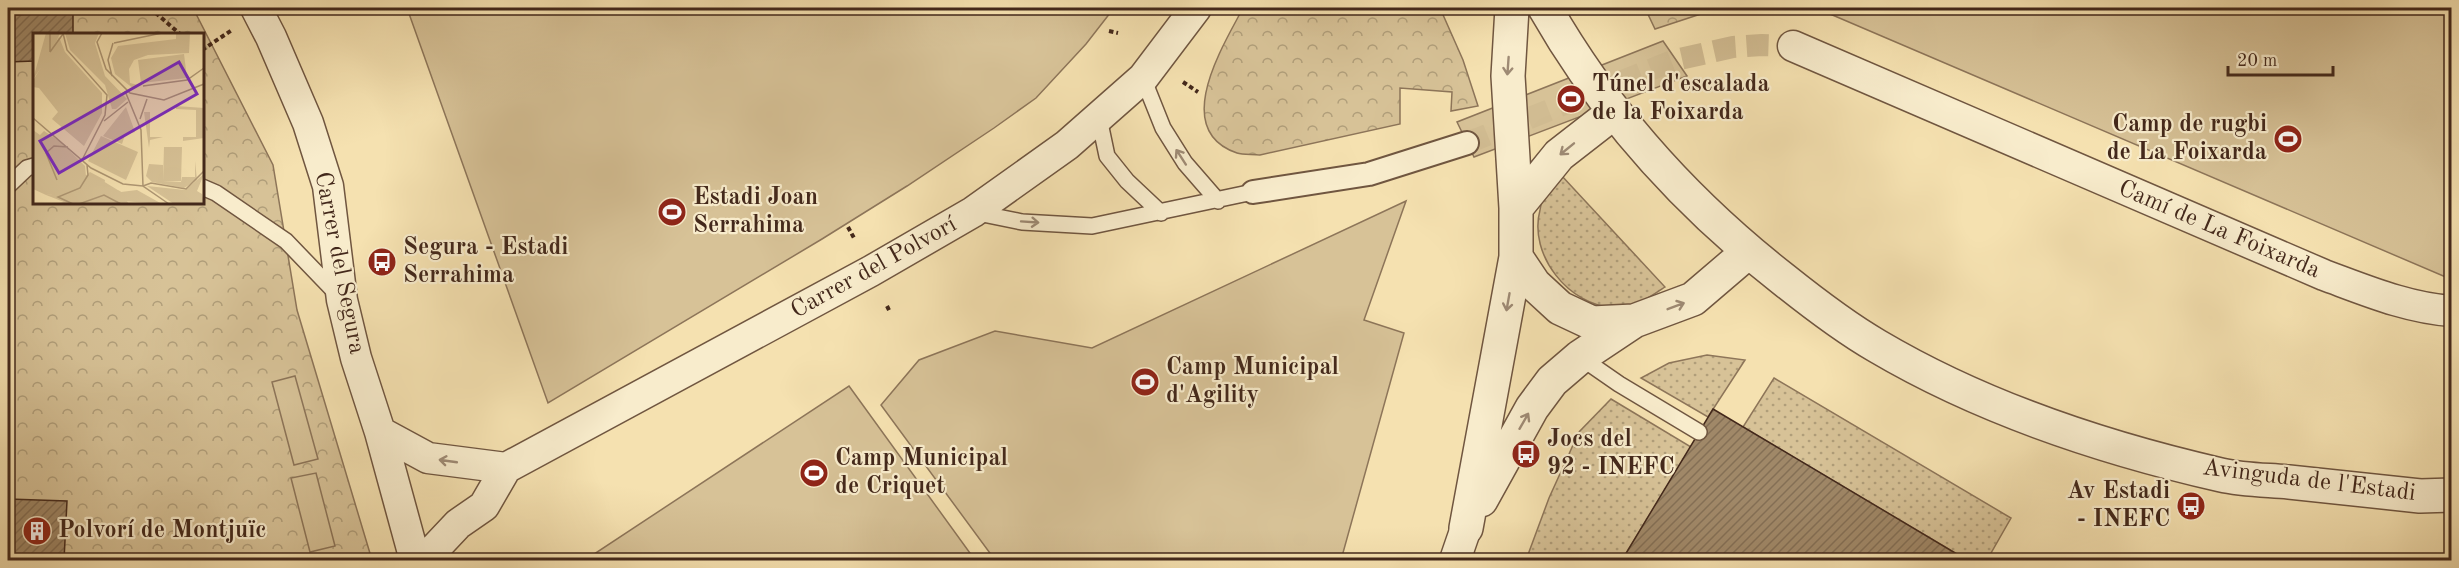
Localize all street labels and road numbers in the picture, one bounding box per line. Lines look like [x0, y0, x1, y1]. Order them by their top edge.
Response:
street label: Carrer del Segura [310, 170, 368, 356]
street label: Camí de La Foixarda [2115, 177, 2323, 283]
street label: Carrer del Polvorí [787, 212, 961, 323]
street label: Avinguda de l'Estadi [2201, 456, 2417, 506]

